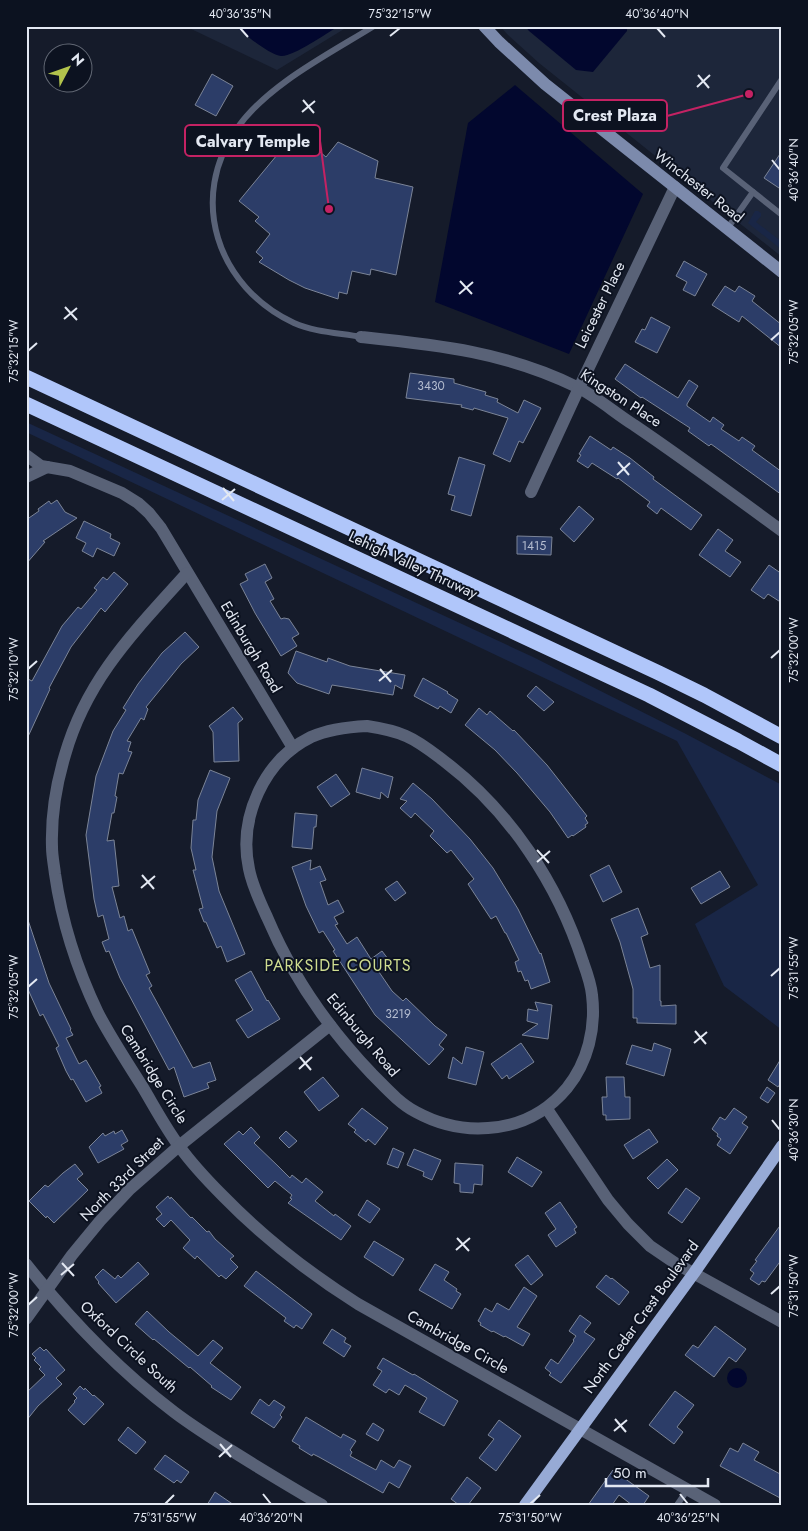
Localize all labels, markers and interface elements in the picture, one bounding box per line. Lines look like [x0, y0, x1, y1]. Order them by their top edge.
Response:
text: 40°36'35"N [209, 5, 271, 23]
text: 75°32'15"W [369, 5, 432, 23]
text: 40°36'40"N [625, 5, 689, 23]
north arrow [42, 42, 92, 92]
text: N [67, 49, 89, 70]
callout: Crest Plaza [563, 100, 667, 131]
text: Crest Plaza [573, 104, 657, 127]
callout: Calvary Temple [185, 125, 320, 156]
text: Calvary Temple [196, 130, 310, 153]
text: 40°36'40"N [785, 138, 803, 202]
street label: Winchester Road [649, 144, 749, 228]
street label: Leicester Place [569, 258, 631, 352]
text: 75°32'05"W [785, 300, 803, 364]
text: 75°32'15"W [5, 319, 23, 382]
street label: Kingston Place [576, 364, 666, 433]
house number: 3430 [417, 377, 445, 395]
street label: Lehigh Valley Thruway [345, 525, 481, 605]
house number: 1415 [522, 537, 547, 555]
street label: Edinburgh Road [215, 597, 287, 697]
text: 75°32'00"W [785, 617, 803, 683]
text: 75°32'10"W [5, 637, 23, 701]
text: 75°31'55"W [785, 936, 803, 999]
district label: PARKSIDE COURTS [264, 954, 412, 977]
text: 75°32'05"W [5, 955, 23, 1019]
street label: Edinburgh Road [321, 988, 405, 1082]
house number: 3219 [385, 1005, 411, 1023]
street label: Cambridge Circle [115, 1020, 194, 1128]
text: 40°36'30"N [785, 1098, 803, 1162]
street label: North 33rd Street [75, 1132, 169, 1226]
street label: North Cedar Crest Boulevard [578, 1236, 704, 1398]
text: 75°31'50"W [785, 1254, 803, 1318]
text: 75°32'00"W [5, 1272, 23, 1338]
street label: Oxford Circle South [75, 1296, 183, 1398]
street label: Cambridge Circle [403, 1305, 513, 1379]
scale bar [606, 1456, 708, 1488]
text: 50 m [613, 1462, 647, 1484]
text: 75°31'55"W [134, 1509, 197, 1527]
text: 40°36'20"N [239, 1509, 303, 1527]
text: 75°31'50"W [498, 1509, 562, 1527]
text: 40°36'25"N [657, 1509, 719, 1527]

